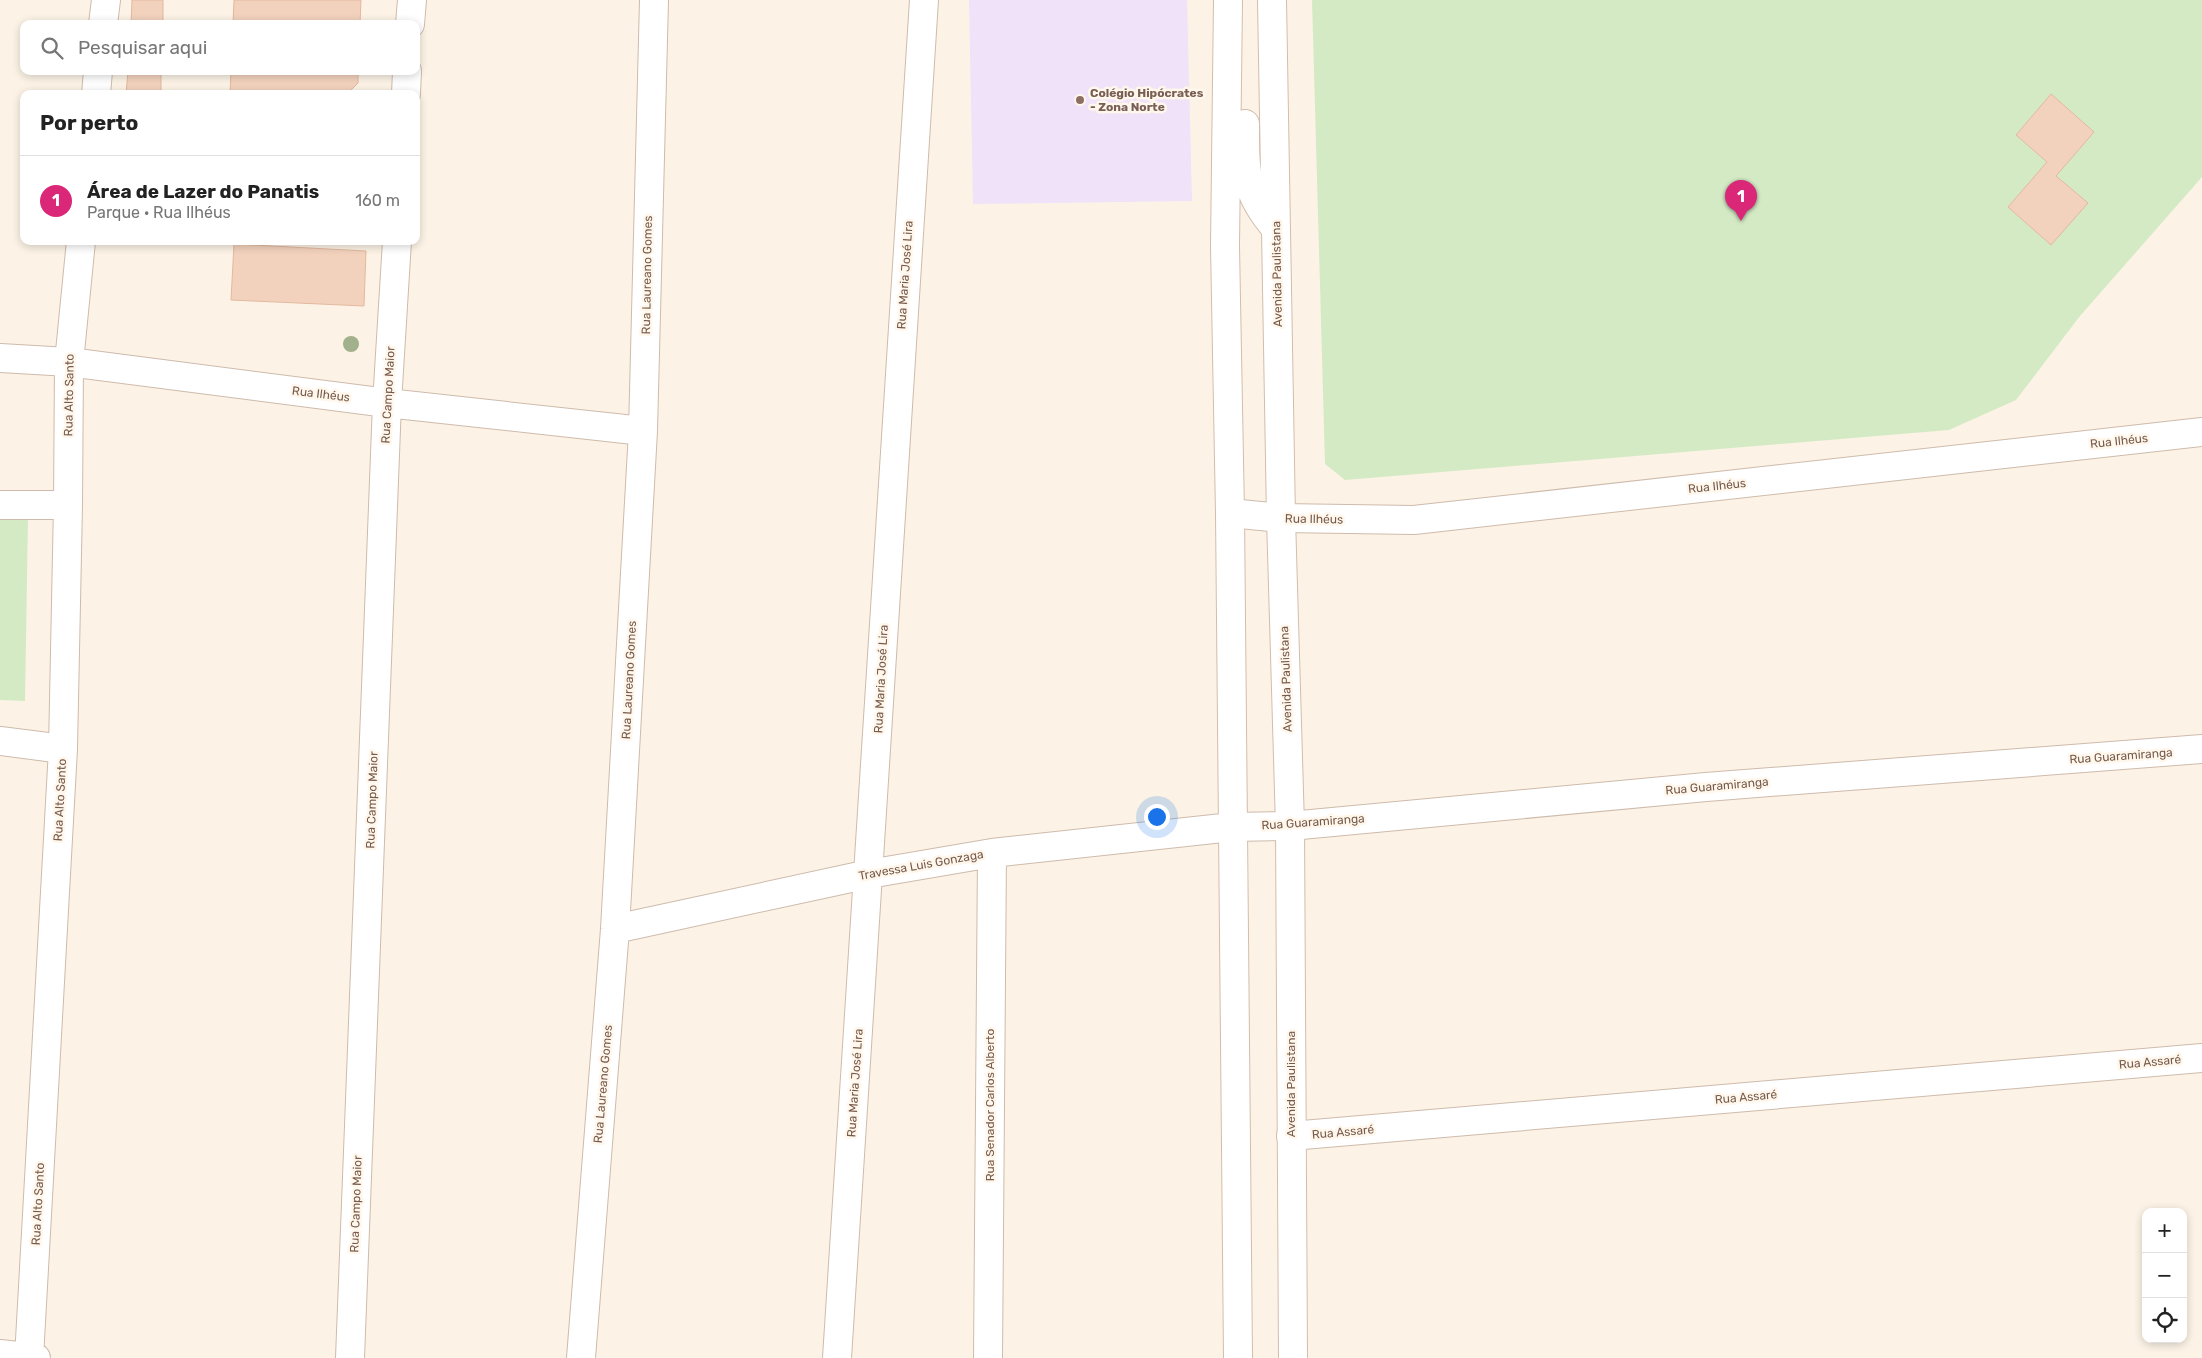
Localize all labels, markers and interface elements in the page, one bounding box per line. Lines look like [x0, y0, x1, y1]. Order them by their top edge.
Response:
search box [20, 20, 420, 75]
icon: search [38, 34, 66, 62]
text: Pesquisar aqui [78, 36, 207, 59]
place label: Colégio Hipócrates - Zona Norte [1090, 86, 1204, 114]
marker: Colégio Hipócrates - Zona Norte [1074, 94, 1086, 106]
text: Por perto [40, 110, 138, 135]
text: Área de Lazer do Panatis [87, 180, 319, 203]
pin: 1 [1725, 180, 1757, 221]
text: 1 [52, 191, 60, 210]
text: 160 m [355, 191, 400, 210]
text: Parque · Rua Ilhéus [87, 203, 231, 222]
street label: Rua Laureano Gomes [639, 216, 655, 334]
street label: Rua Maria José Lira [894, 220, 916, 330]
street label: Avenida Paulistana [1269, 221, 1285, 327]
street label: Rua Campo Maior [378, 346, 398, 444]
street label: Rua Alto Santo [61, 353, 77, 436]
street label: Rua Ilhéus [291, 384, 351, 404]
street label: Rua Ilhéus [2089, 431, 2149, 451]
street label: Rua Ilhéus [1687, 476, 1747, 496]
street label: Rua Ilhéus [1285, 511, 1343, 527]
street label: Rua Laureano Gomes [619, 620, 639, 740]
street label: Rua Maria José Lira [871, 624, 891, 734]
street label: Avenida Paulistana [1277, 626, 1295, 732]
street label: Rua Guaramiranga [2069, 745, 2173, 767]
street label: Rua Campo Maior [363, 751, 381, 849]
street label: Rua Alto Santo [51, 758, 69, 842]
street label: Rua Guaramiranga [1665, 775, 1769, 797]
your location [1144, 804, 1170, 830]
street label: Rua Guaramiranga [1261, 811, 1365, 833]
street label: Travessa Luis Gonzaga [857, 847, 985, 883]
street label: Rua Laureano Gomes [591, 1024, 615, 1144]
street label: Rua Maria José Lira [844, 1028, 866, 1138]
street label: Rua Senador Carlos Alberto [983, 1029, 997, 1181]
street label: Avenida Paulistana [1284, 1031, 1298, 1137]
street label: Rua Assaré [2118, 1052, 2182, 1072]
street label: Rua Assaré [1714, 1087, 1778, 1107]
street label: Rua Assaré [1311, 1122, 1375, 1142]
street label: Rua Campo Maior [347, 1155, 365, 1253]
street label: Rua Alto Santo [29, 1162, 47, 1246]
map controls [2142, 1208, 2187, 1343]
button: + [2142, 1208, 2187, 1253]
button: − [2142, 1253, 2187, 1298]
button: locate [2142, 1298, 2187, 1343]

